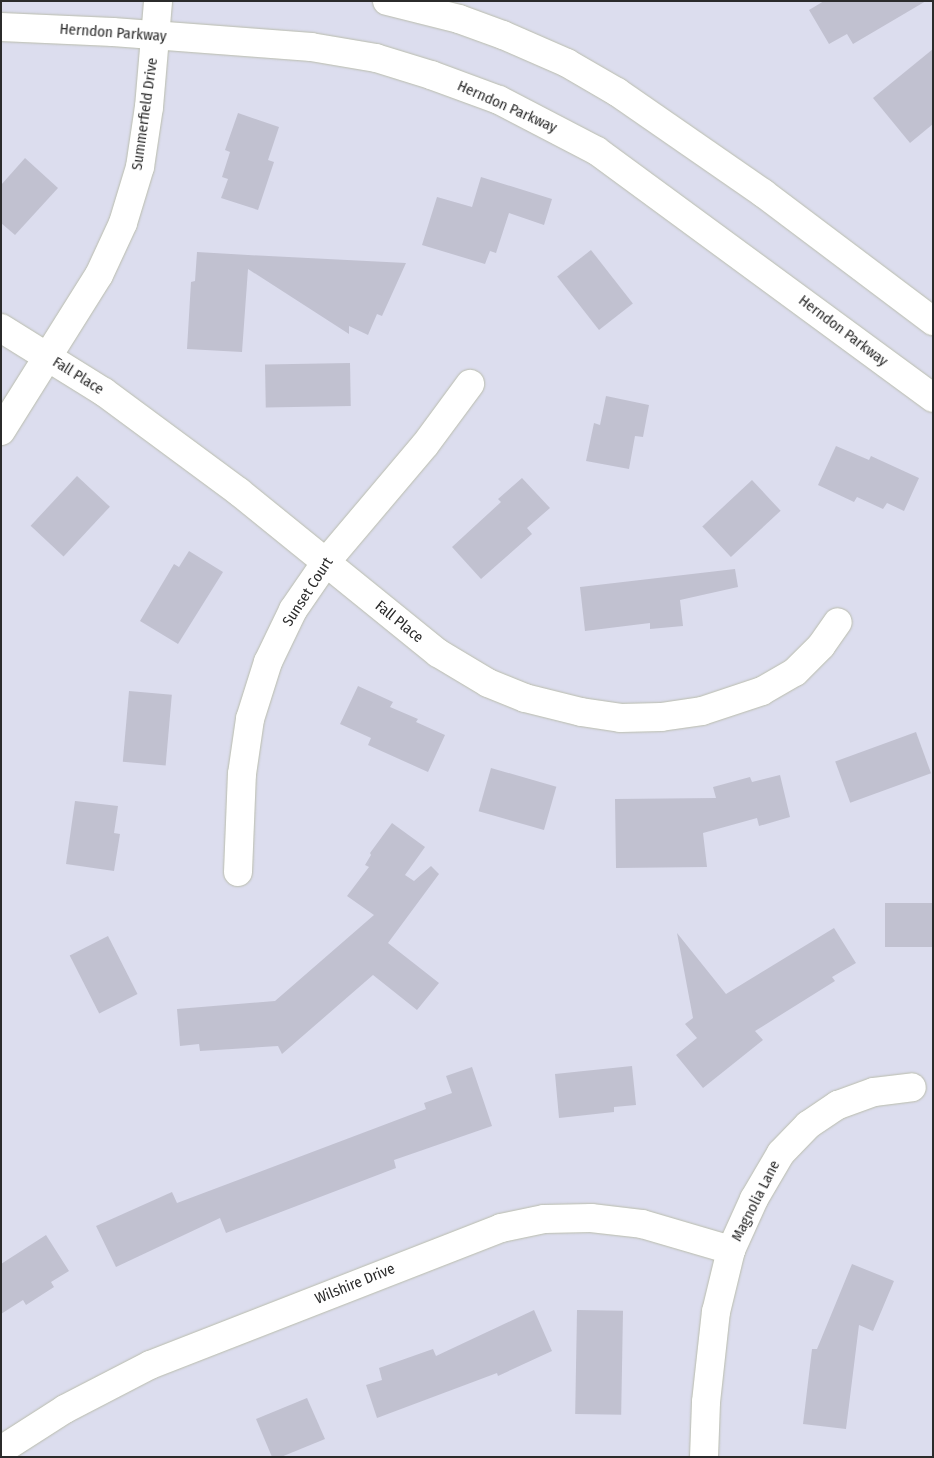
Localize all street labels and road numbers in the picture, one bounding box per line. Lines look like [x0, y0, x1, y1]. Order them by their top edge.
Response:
street label: Herndon Parkway [59, 20, 167, 46]
street label: Summerfield Drive [128, 57, 162, 171]
street label: Herndon Parkway [454, 77, 560, 137]
street label: Herndon Parkway [795, 292, 891, 370]
street label: Fall Place [49, 353, 107, 399]
street label: Sunset Court [279, 554, 337, 630]
street label: Fall Place [371, 597, 427, 647]
street label: Magnolia Lane [728, 1157, 784, 1245]
street label: Wilshire Drive [312, 1260, 398, 1308]

